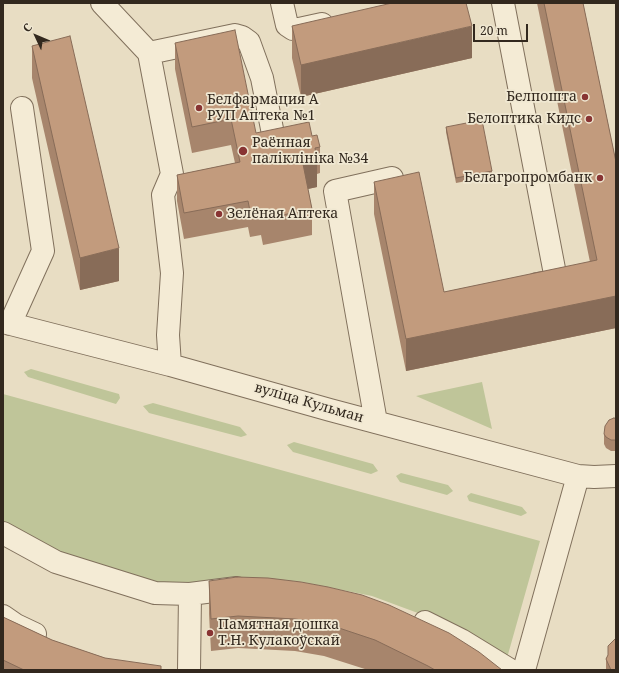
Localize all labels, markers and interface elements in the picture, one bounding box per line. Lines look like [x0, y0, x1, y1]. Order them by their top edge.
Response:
north arrow [16, 16, 56, 56]
scale bar [475, 16, 530, 42]
text: С [19, 19, 35, 35]
text: 20 m [480, 22, 508, 39]
place label: Белпошта [506, 89, 577, 105]
place label: Белфармация А РУП Аптека №1 [207, 92, 319, 124]
marker: Белпошта [580, 92, 590, 102]
marker: Белфармация А РУП Аптека №1 [194, 103, 204, 113]
place label: Белоптика Кидс [467, 111, 581, 127]
marker: Белоптика Кидс [584, 114, 594, 124]
place label: Раённая паліклініка №34 [252, 135, 368, 168]
marker: Раённая паліклініка №34 [237, 145, 249, 157]
place label: Белагропромбанк [464, 170, 592, 186]
marker: Белагропромбанк [595, 173, 605, 183]
place label: Зелёная Аптека [227, 206, 338, 222]
marker: Зелёная Аптека [214, 209, 224, 219]
street label: вуліца Кульман [252, 379, 366, 427]
place label: Памятная дошка Т.Н. Кулакоўскай [218, 617, 340, 650]
marker: Памятная дошка Т.Н. Кулакоўскай [205, 628, 215, 638]

